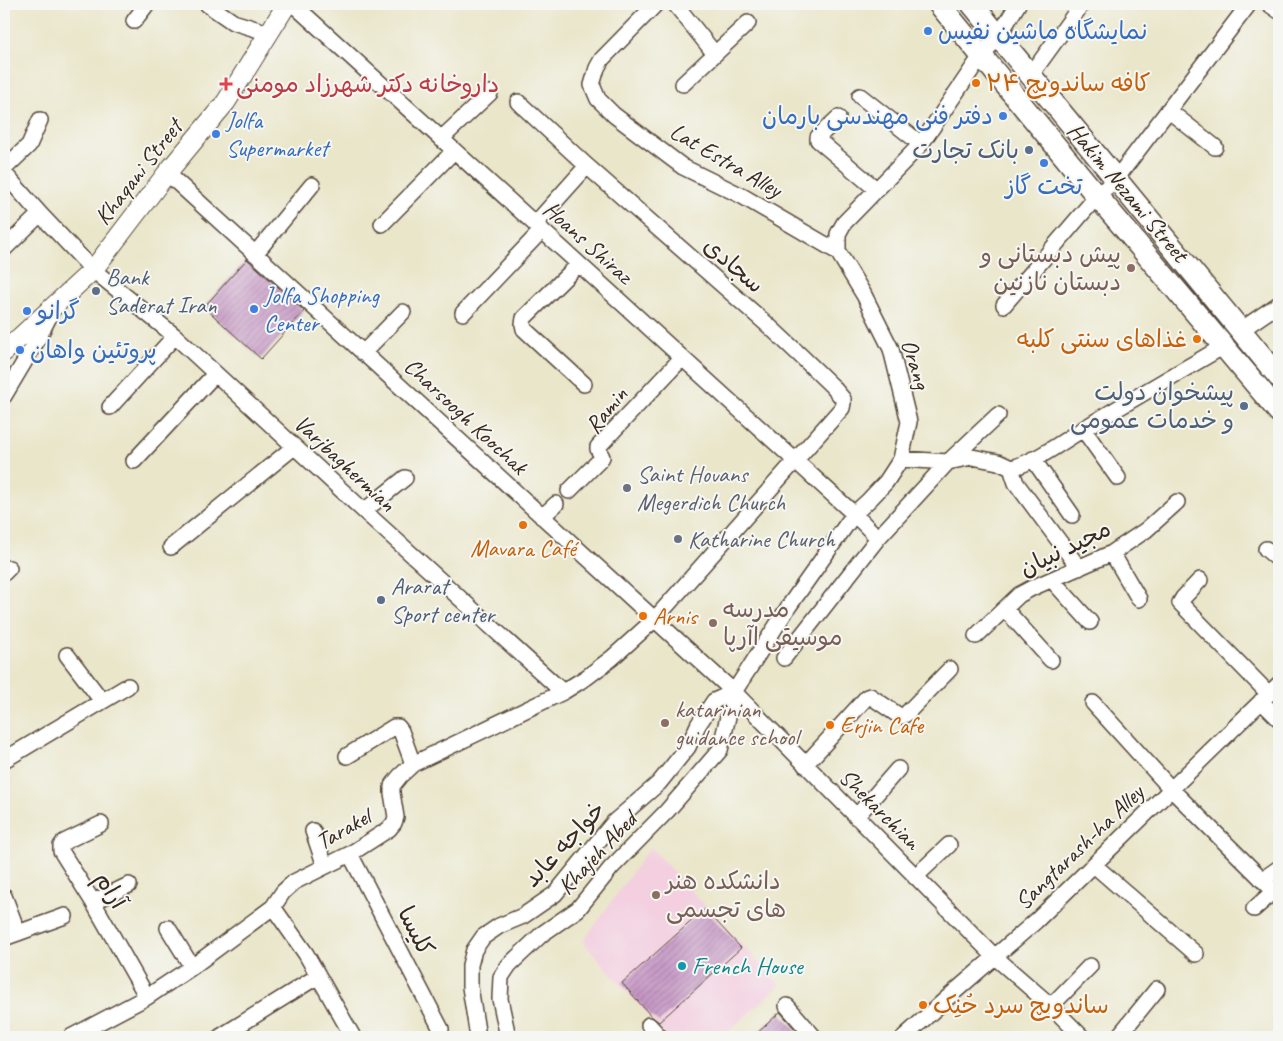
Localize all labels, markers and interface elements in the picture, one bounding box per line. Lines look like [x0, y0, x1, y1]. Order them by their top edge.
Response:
place label: نمایشگاه ماشین نفیس [938, 16, 1147, 46]
marker: نمایشگاه ماشین نفیس [922, 25, 934, 37]
place label: کافه ساندویچ ۲۴ [986, 68, 1151, 99]
place label: داروخانه دکتر شهرزاد مومنی [236, 69, 499, 99]
marker: کافه ساندویچ ۲۴ [970, 77, 982, 89]
marker: داروخانه دکتر شهرزاد مومنی [220, 78, 232, 90]
place label: دفتر فنی مهندسی بارمان [762, 101, 993, 131]
place label: Jolfa Supermarket [225, 105, 331, 163]
marker: دفتر فنی مهندسی بارمان [997, 110, 1009, 122]
street label: Khaqani Street [87, 111, 190, 231]
street label: Lat Estra Alley [665, 116, 789, 205]
street label: Hakim Nezami Street [1061, 116, 1196, 269]
marker: Jolfa Supermarket [210, 128, 222, 140]
place label: بانک تجارت [912, 135, 1019, 165]
marker: بانک تجارت [1023, 144, 1035, 156]
marker: تخت گاز [1038, 157, 1050, 169]
place label: تخت گاز [1003, 171, 1084, 201]
street label: Hoans Shiraz [537, 194, 641, 292]
street label: سجادی [697, 231, 771, 299]
place label: پیش دبستانی و دبستان نازنین [979, 239, 1121, 297]
place label: Bank Saderat Iran [106, 262, 217, 320]
marker: پیش دبستانی و دبستان نازنین [1125, 262, 1137, 274]
place label: Jolfa Shopping Center [263, 280, 381, 338]
marker: Bank Saderat Iran [90, 285, 102, 297]
place label: گرانو [35, 296, 80, 326]
marker: Jolfa Shopping Center [248, 303, 260, 315]
marker: گرانو [21, 305, 33, 317]
place label: غذاهای سنتی کلبه [1017, 324, 1187, 354]
marker: غذاهای سنتی کلبه [1191, 333, 1203, 345]
place label: پروتئین واهان [30, 335, 157, 365]
street label: Orang [894, 336, 938, 394]
marker: پروتئین واهان [14, 344, 26, 356]
street label: Charsoogh Koochak [398, 351, 536, 482]
place label: پیشخوان دولت و خدمات عمومی [1070, 377, 1234, 435]
street label: Ramin [578, 380, 634, 440]
marker: پیشخوان دولت و خدمات عمومی [1238, 400, 1250, 412]
street label: Varjbaghermian [288, 408, 402, 518]
place label: Saint Hovans Megerdich Church [637, 459, 786, 517]
marker: Saint Hovans Megerdich Church [621, 482, 633, 494]
street label: مجید نبیان [1014, 513, 1116, 583]
marker: Mavara Café [517, 519, 529, 531]
place label: Katharine Church [688, 524, 836, 554]
place label: Mavara Café [470, 533, 580, 563]
marker: Katharine Church [672, 533, 684, 545]
place label: Ararat Sport center [391, 571, 496, 629]
marker: Ararat Sport center [375, 594, 387, 606]
place label: مدرسه موسیقی اآرپا [723, 594, 843, 652]
place label: Arnis [653, 601, 699, 631]
marker: Arnis [637, 610, 649, 622]
marker: مدرسه موسیقی اآرپا [707, 617, 719, 629]
place label: katarinian guidance school [675, 694, 802, 752]
place label: Erjin Cafe [840, 710, 925, 740]
marker: katarinian guidance school [659, 717, 671, 729]
marker: Erjin Cafe [824, 719, 836, 731]
street label: Shekarchian [833, 762, 928, 857]
street label: Sangtarash-ha Alley [1008, 777, 1151, 916]
street label: خواجه عابد [517, 795, 611, 893]
street label: Tarakel [310, 799, 379, 857]
street label: Khajeh Abed [551, 803, 646, 901]
street label: آرام [86, 866, 134, 917]
place label: دانشکده هنر های تجسمی [664, 866, 786, 924]
marker: دانشکده هنر های تجسمی [650, 889, 662, 901]
street label: کلیسا [391, 901, 441, 961]
place label: French House [692, 951, 805, 981]
marker: French House [676, 960, 688, 972]
place label: ساندویچ سرد حُنِک [933, 990, 1109, 1021]
marker: ساندویچ سرد حُنِک [917, 999, 929, 1011]

